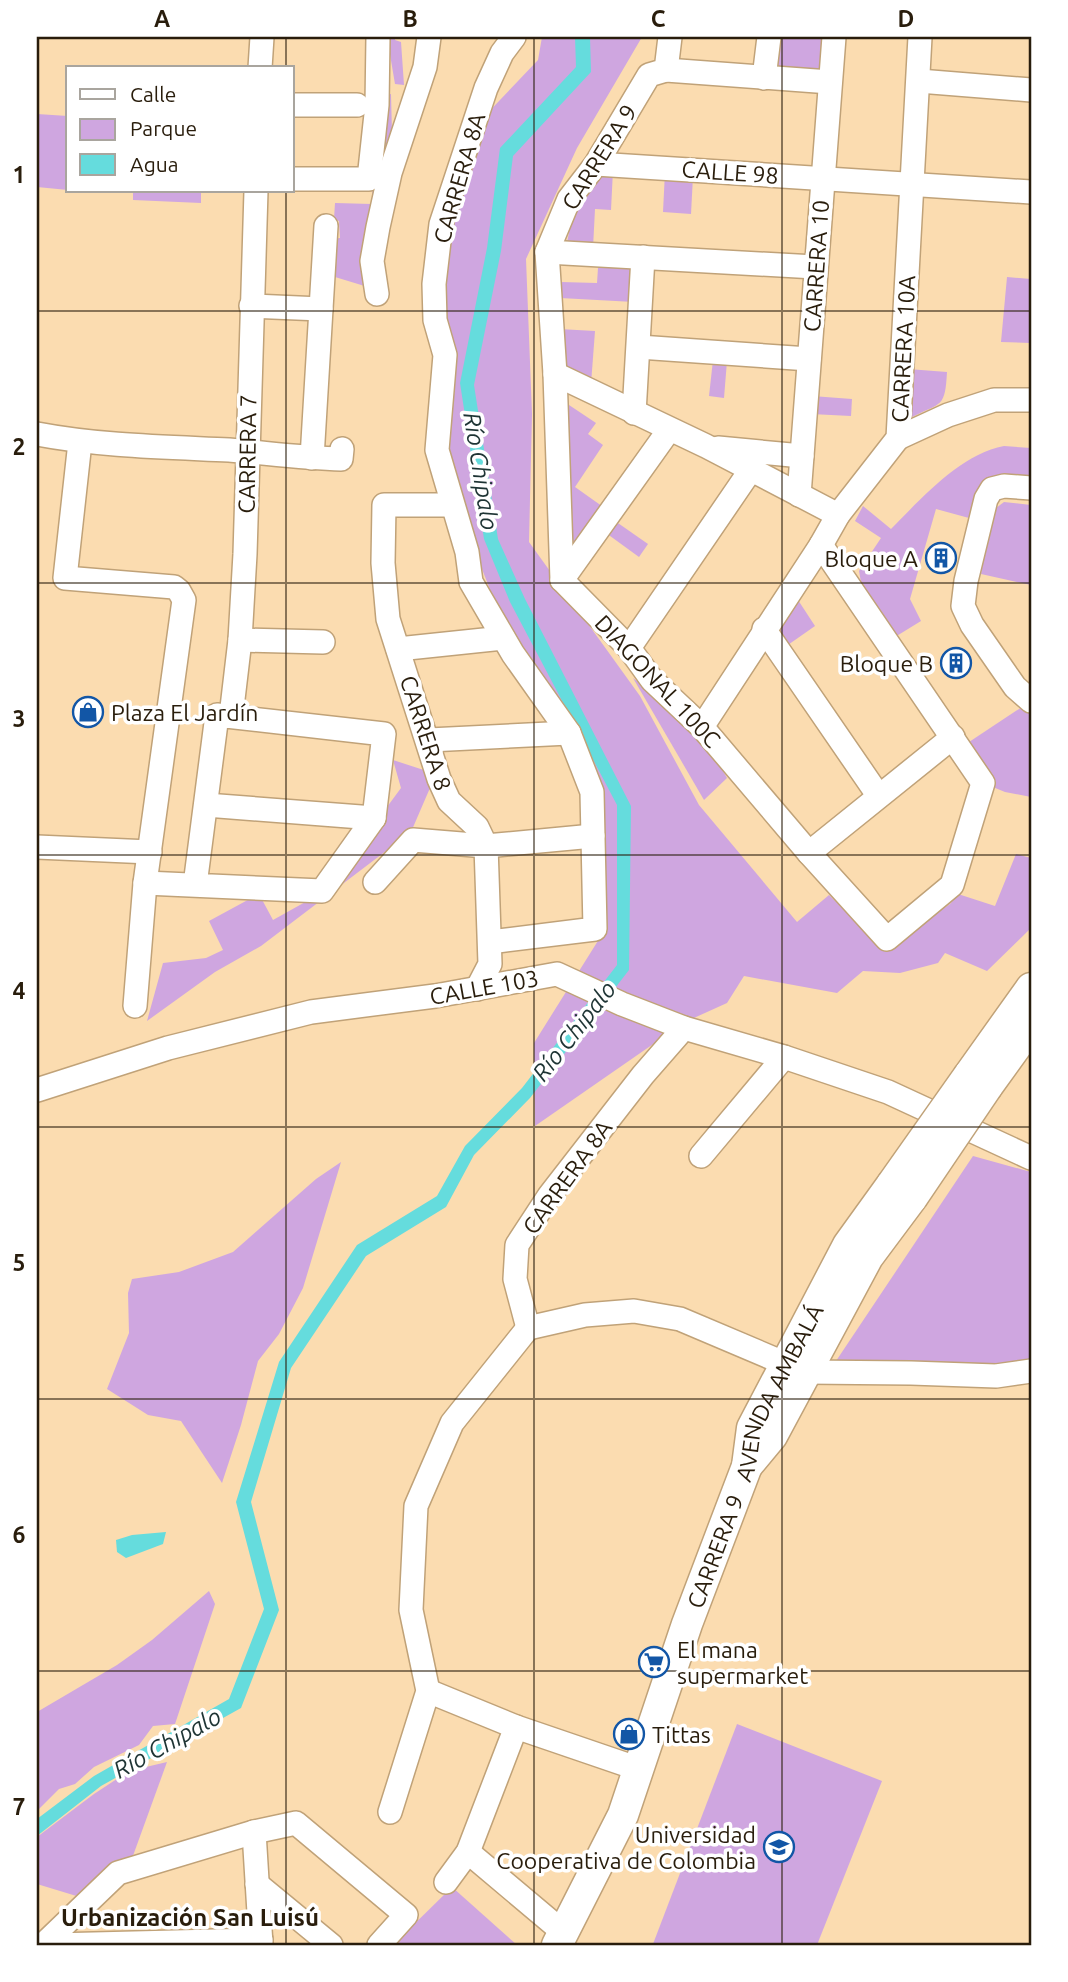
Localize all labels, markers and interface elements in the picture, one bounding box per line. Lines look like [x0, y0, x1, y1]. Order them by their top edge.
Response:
text: A [154, 6, 170, 31]
text: B [402, 6, 418, 31]
text: C [651, 6, 666, 31]
text: D [898, 6, 914, 31]
legend [66, 66, 294, 192]
text: Calle [130, 82, 176, 106]
street label: CARRERA 9 [557, 100, 641, 214]
street label: CARRERA 8A [428, 110, 490, 246]
text: Parque [130, 116, 197, 140]
text: Agua [130, 152, 179, 176]
street label: CALLE 98 [681, 156, 779, 188]
text: 1 [13, 162, 25, 187]
street label: CARRERA 10 [799, 199, 833, 333]
street label: CARRERA 10A [887, 275, 919, 423]
street label: CARRERA 7 [233, 394, 261, 514]
water label: Río Chipalo [458, 410, 504, 532]
text: 2 [13, 434, 25, 459]
building icon: Bloque A [924, 541, 958, 575]
place label: Bloque A [824, 546, 918, 571]
street label: DIAGONAL 100C [590, 610, 726, 752]
building icon: Bloque B [939, 646, 973, 680]
place label: Bloque B [840, 651, 933, 676]
street label: CARRERA 8 [396, 672, 456, 794]
shop icon: Plaza El Jardín [71, 695, 105, 729]
place label: Plaza El Jardín [111, 700, 258, 725]
text: 3 [13, 706, 25, 731]
street label: CALLE 103 [428, 965, 540, 1009]
water label: Río Chipalo [527, 976, 621, 1086]
text: 4 [13, 978, 26, 1003]
street label: CARRERA 8A [517, 1115, 617, 1239]
text: 5 [13, 1250, 25, 1275]
street label: AVENIDA AMBALÁ [730, 1299, 827, 1485]
street label: CARRERA 9 [682, 1491, 747, 1612]
text: 6 [13, 1522, 26, 1547]
place label: El mana supermarket [677, 1637, 808, 1688]
supermarket icon: El mana supermarket [637, 1645, 671, 1679]
water label: Río Chipalo [108, 1702, 226, 1784]
shop icon: Tittas [612, 1717, 646, 1751]
place label: Tittas [652, 1722, 711, 1747]
text: 7 [13, 1794, 25, 1819]
place label: Universidad Cooperativa de Colombia [496, 1822, 756, 1873]
school or university icon: Universidad Cooperativa de Colombia [762, 1830, 796, 1864]
district label: Urbanización San Luisú [61, 1904, 319, 1931]

